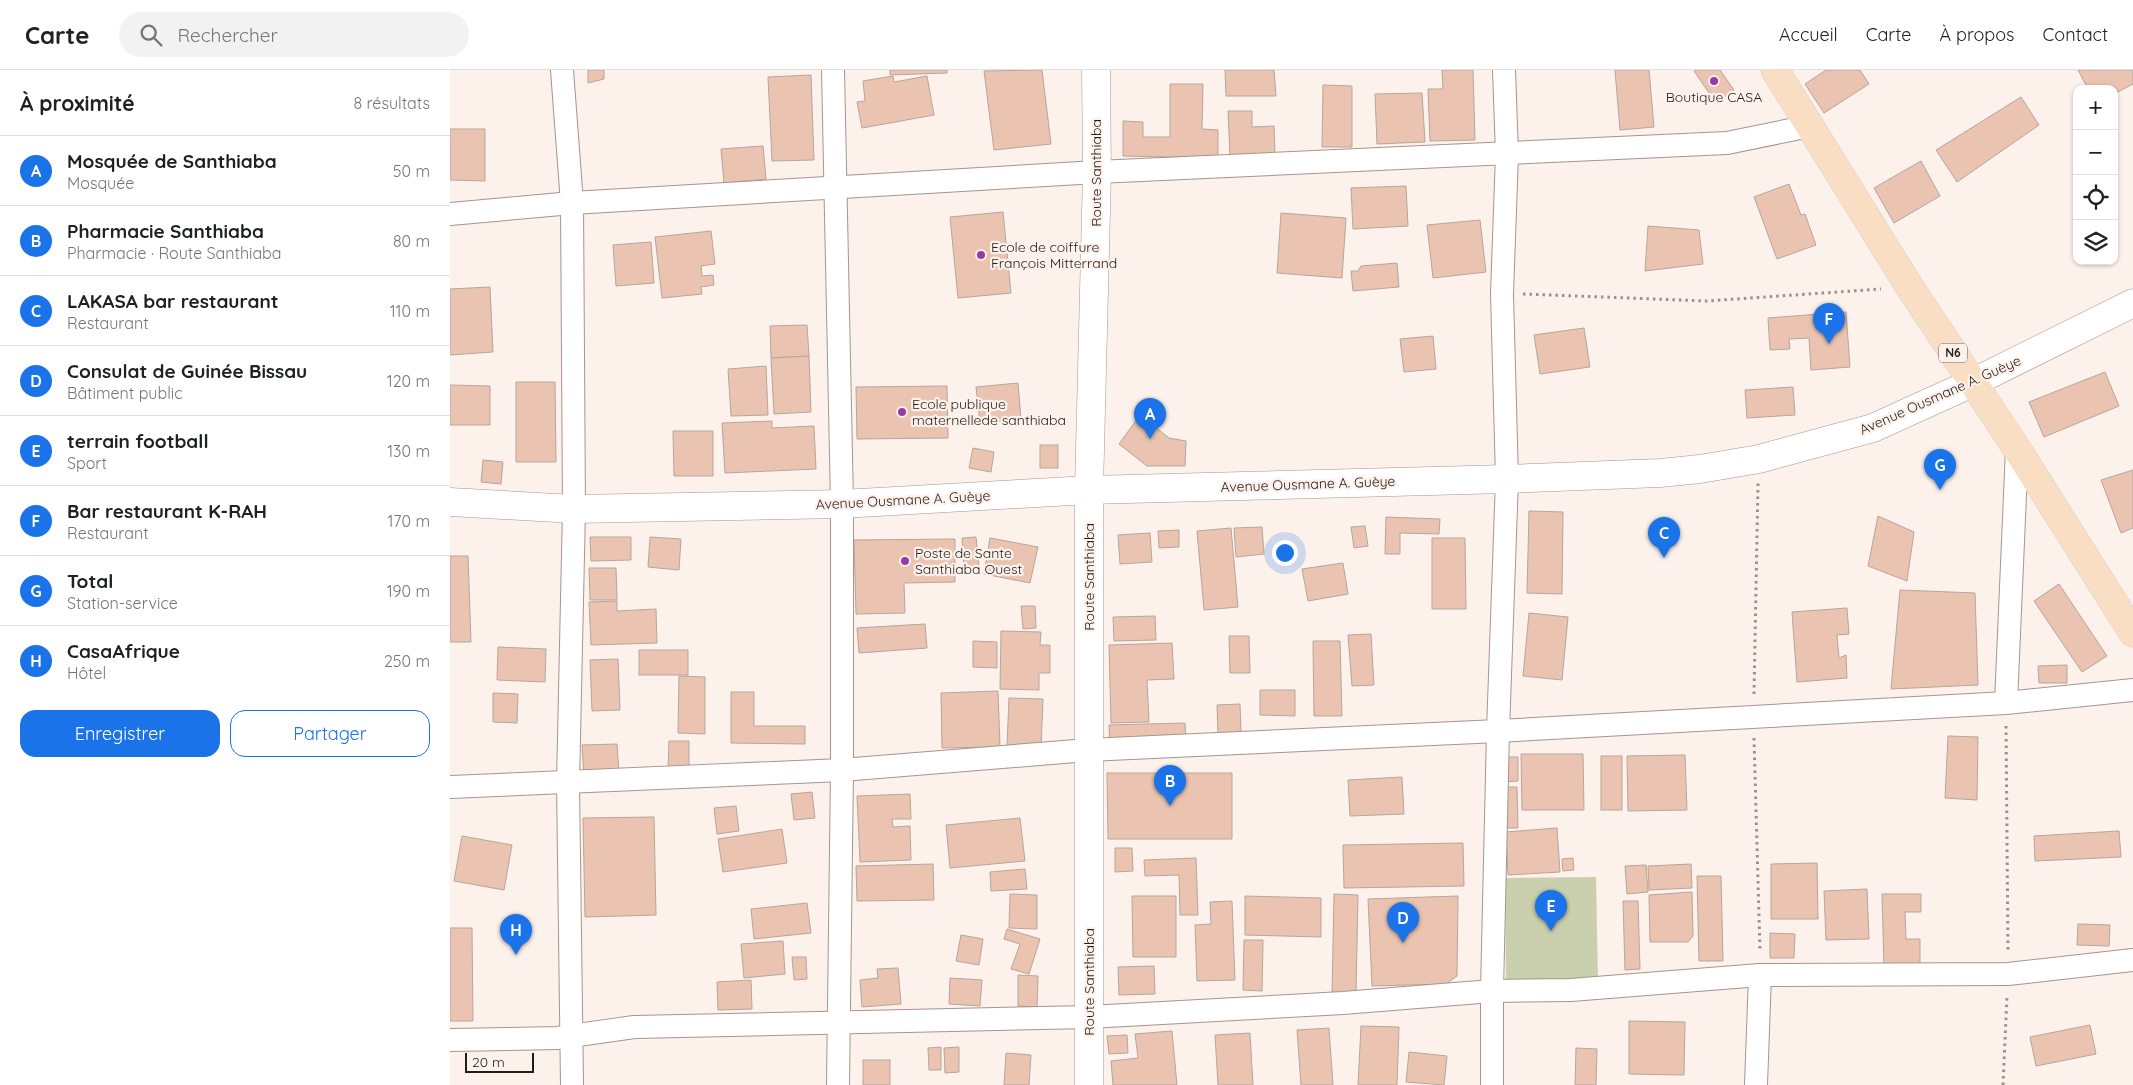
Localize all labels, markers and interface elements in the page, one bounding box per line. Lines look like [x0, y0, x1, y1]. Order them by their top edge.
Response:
search box [119, 12, 469, 57]
text: Carte [25, 20, 89, 50]
icon: search [137, 21, 165, 49]
text: Rechercher [177, 23, 278, 47]
text: Accueil [1779, 23, 1838, 46]
text: Carte [1866, 23, 1911, 46]
text: À propos [1939, 23, 2015, 46]
text: Contact [2043, 23, 2108, 46]
marker: Boutique CASA [1708, 75, 1720, 87]
map controls [2073, 85, 2118, 265]
button: + [2073, 85, 2118, 130]
place label: Boutique CASA [1666, 88, 1762, 106]
text: À proximité [20, 90, 135, 116]
text: 8 résultats [354, 93, 430, 113]
street label: Route Santhiaba [1087, 119, 1105, 227]
button: − [2073, 130, 2118, 175]
text: Mosquée de Santhiaba [67, 149, 277, 173]
text: A [31, 161, 41, 181]
text: 50 m [393, 161, 430, 181]
text: Mosquée [67, 173, 134, 193]
button: locate [2073, 175, 2118, 220]
text: Pharmacie Santhiaba [67, 219, 264, 243]
button: layers [2073, 220, 2118, 265]
text: B [31, 231, 41, 251]
text: 80 m [393, 231, 430, 251]
place label: Ecole de coiffure François Mitterrand [991, 238, 1117, 272]
text: Pharmacie · Route Santhiaba [67, 243, 282, 263]
marker: Ecole de coiffure François Mitterrand [975, 249, 987, 261]
text: LAKASA bar restaurant [67, 289, 279, 313]
text: C [31, 301, 41, 321]
text: 110 m [390, 301, 430, 321]
pin: F [1813, 303, 1845, 344]
text: Restaurant [67, 313, 149, 333]
road number: N6 [1939, 344, 1967, 362]
street label: Avenue Ousmane A. Guèye [1857, 351, 2024, 439]
text: Consulat de Guinée Bissau [67, 359, 307, 383]
text: D [30, 371, 42, 391]
text: 120 m [387, 371, 430, 391]
text: Bâtiment public [67, 383, 183, 403]
place label: Ecole publique maternellede santhiaba [912, 395, 1066, 429]
pin: A [1134, 398, 1166, 439]
marker: Ecole publique maternellede santhiaba [896, 406, 908, 418]
text: terrain football [67, 429, 209, 453]
text: E [31, 441, 41, 461]
text: 130 m [387, 441, 430, 461]
pin: G [1924, 449, 1956, 490]
text: Sport [67, 453, 107, 473]
street label: Avenue Ousmane A. Guèye [1220, 472, 1396, 496]
street label: Avenue Ousmane A. Guèye [815, 486, 991, 514]
text: Bar restaurant K-RAH [67, 499, 267, 523]
text: F [32, 511, 41, 531]
text: 170 m [387, 511, 430, 531]
pin: C [1648, 517, 1680, 558]
text: Restaurant [67, 523, 149, 543]
street label: Route Santhiaba [1080, 523, 1098, 631]
your location [1272, 540, 1298, 566]
place label: Poste de Sante Santhiaba Ouest [915, 544, 1023, 578]
marker: Poste de Sante Santhiaba Ouest [899, 555, 911, 567]
text: Total [67, 569, 113, 593]
text: G [30, 581, 42, 601]
text: 190 m [387, 581, 430, 601]
text: Station-service [67, 593, 178, 613]
text: CasaAfrique [67, 639, 180, 663]
text: H [30, 651, 42, 671]
text: 250 m [384, 651, 430, 671]
text: Hôtel [67, 663, 106, 683]
button: Enregistrer [20, 710, 220, 757]
button: Partager [230, 710, 430, 757]
pin: B [1154, 765, 1186, 806]
pin: E [1535, 890, 1567, 931]
pin: D [1387, 902, 1419, 943]
pin: H [500, 914, 532, 955]
street label: Route Santhiaba [1080, 928, 1098, 1036]
scale bar [465, 1050, 534, 1073]
text: 20 m [472, 1053, 505, 1071]

